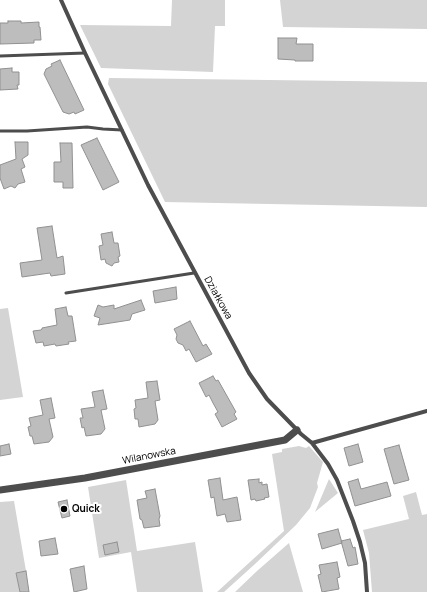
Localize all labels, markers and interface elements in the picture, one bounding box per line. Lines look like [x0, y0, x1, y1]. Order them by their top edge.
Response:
street label: Działkowa [201, 274, 235, 322]
street label: Wilanowska [121, 445, 177, 467]
place label: Quick [72, 503, 100, 515]
marker: Quick [59, 504, 69, 514]

